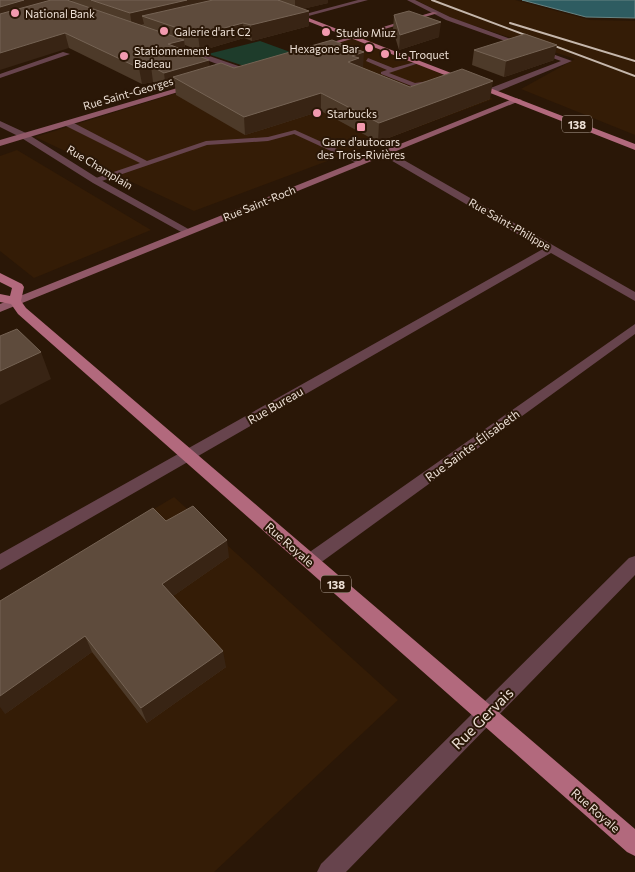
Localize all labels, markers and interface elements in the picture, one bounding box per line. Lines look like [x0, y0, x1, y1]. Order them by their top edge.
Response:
marker: National Bank [9, 7, 21, 19]
place label: National Bank [25, 7, 95, 20]
marker: Galerie d'art C2 [158, 25, 170, 37]
place label: Galerie d'art C2 [174, 25, 251, 38]
marker: Studio Miuz [320, 26, 332, 38]
place label: Studio Miuz [336, 26, 396, 39]
place label: Hexagone Bar [289, 42, 360, 55]
marker: Hexagone Bar [363, 42, 375, 54]
place label: Stationnement Badeau [134, 44, 210, 70]
marker: Le Troquet [379, 48, 391, 60]
place label: Le Troquet [395, 48, 449, 61]
marker: Stationnement Badeau [118, 50, 130, 62]
street label: Rue Saint-Georges [81, 74, 175, 112]
marker: Starbucks [311, 107, 323, 119]
place label: Starbucks [327, 107, 377, 120]
road number: 138 [562, 116, 592, 132]
marker: Gare d'autocars des Trois-Rivières [355, 121, 367, 133]
place label: Gare d'autocars des Trois-Rivières [317, 135, 405, 161]
street label: Rue Champlain [65, 142, 135, 192]
street label: Rue Saint-Roch [221, 183, 297, 223]
street label: Rue Saint-Philippe [467, 195, 553, 253]
street label: Rue Bureau [245, 384, 305, 426]
street label: Rue Sainte-Élisabeth [422, 406, 522, 484]
street label: Rue Royale [263, 519, 317, 569]
road number: 138 [321, 576, 351, 592]
street label: Rue Gervais [447, 683, 517, 753]
street label: Rue Royale [569, 785, 623, 835]

